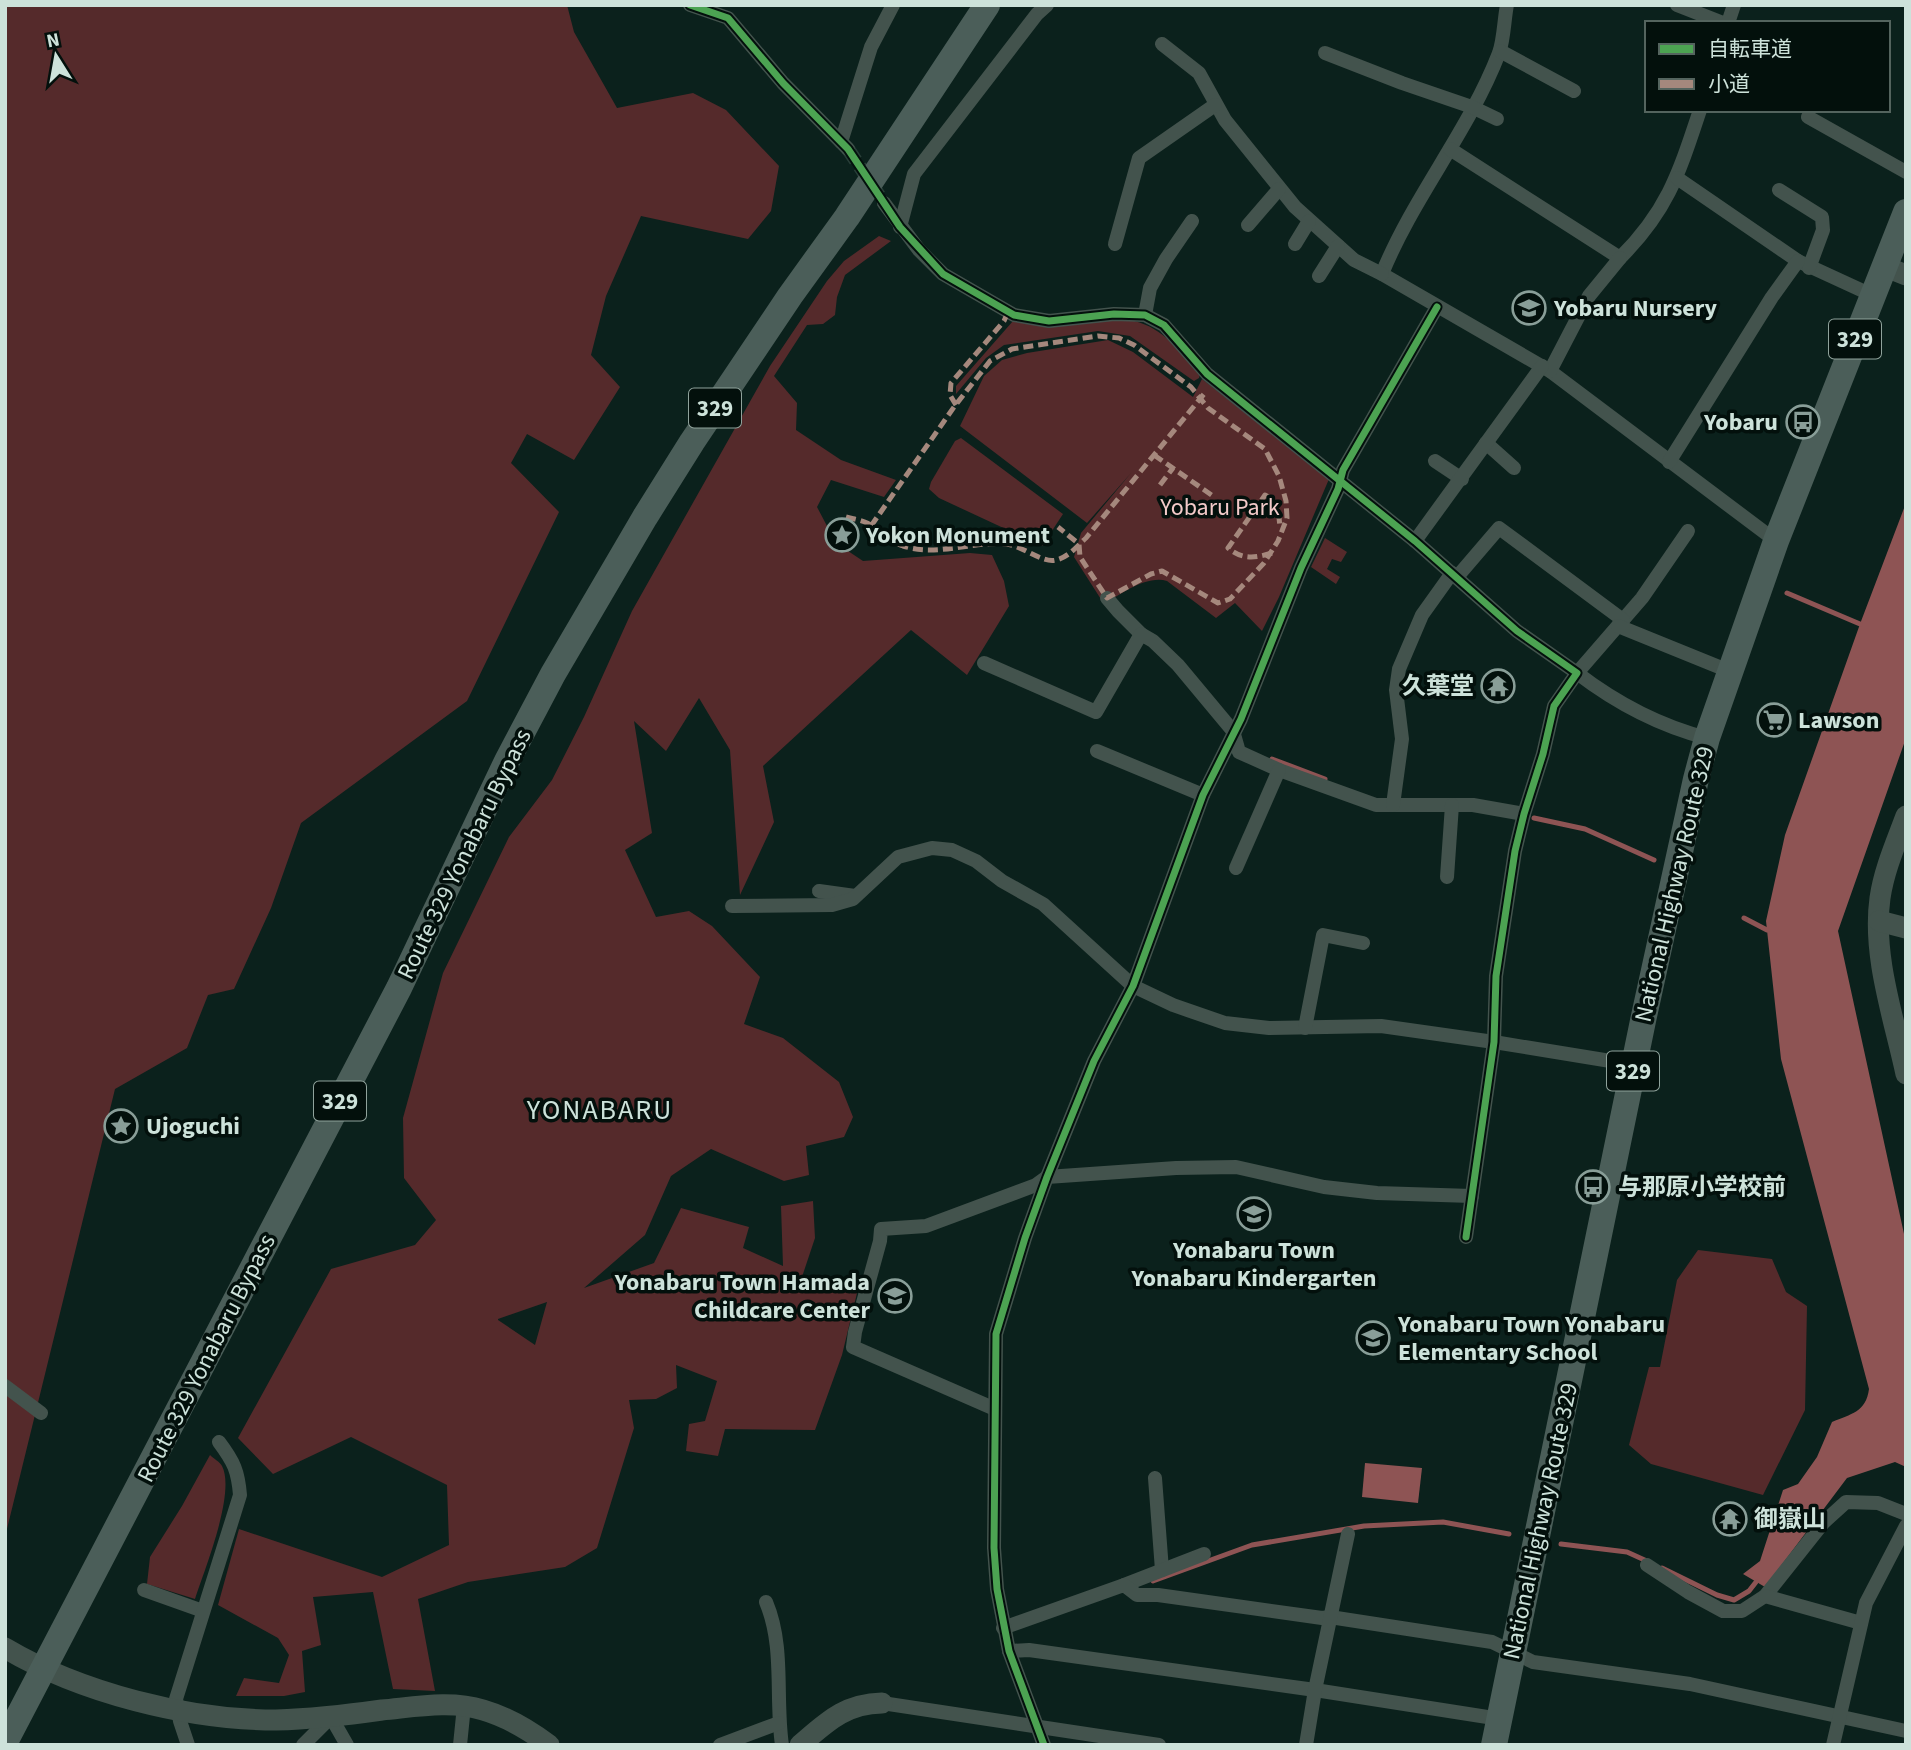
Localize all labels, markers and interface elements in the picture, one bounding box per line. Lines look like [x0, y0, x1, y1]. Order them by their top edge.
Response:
north arrow [21, 21, 91, 91]
legend [1645, 21, 1890, 112]
text: N [44, 26, 62, 55]
text: 自転車道 [1708, 34, 1792, 64]
text: 小道 [1708, 69, 1750, 99]
school or university icon: Yobaru Nursery [1510, 289, 1548, 327]
place label: Yobaru Nursery [1553, 291, 1717, 326]
road number: 329 [1829, 320, 1881, 358]
road number: 329 [689, 388, 741, 428]
bus stop icon: Yobaru [1784, 403, 1822, 441]
place label: Yobaru [1703, 405, 1778, 440]
park label: Yobaru Park [1159, 490, 1280, 525]
place icon: Yokon Monument [823, 516, 861, 554]
place label: Yokon Monument [865, 518, 1050, 553]
temple icon: 久葉堂 [1479, 667, 1517, 705]
place label: 久葉堂 [1402, 669, 1474, 704]
supermarket icon: Lawson [1755, 701, 1793, 739]
place label: Lawson [1798, 703, 1879, 738]
street label: Route 329 Yonabaru Bypass [389, 723, 540, 985]
street label: National Highway Route 329 [1626, 743, 1723, 1025]
road number: 329 [1607, 1052, 1659, 1090]
road number: 329 [314, 1082, 366, 1120]
district label: YONABARU [526, 1090, 673, 1130]
place icon: Ujoguchi [102, 1107, 140, 1145]
place label: Ujoguchi [146, 1109, 240, 1144]
bus stop icon: 与那原小学校前 [1574, 1168, 1612, 1206]
place label: 与那原小学校前 [1618, 1170, 1786, 1205]
school or university icon: Yonabaru Town Yonabaru Kindergarten [1235, 1195, 1273, 1233]
street label: Route 329 Yonabaru Bypass [129, 1228, 284, 1489]
place label: Yonabaru Town Yonabaru Kindergarten [1130, 1233, 1377, 1296]
place label: Yonabaru Town Hamada Childcare Center [614, 1265, 870, 1328]
school or university icon: Yonabaru Town Hamada Childcare Center [876, 1277, 914, 1315]
place label: Yonabaru Town Yonabaru Elementary School [1397, 1307, 1665, 1370]
school or university icon: Yonabaru Town Yonabaru Elementary School [1354, 1319, 1392, 1357]
street label: National Highway Route 329 [1494, 1380, 1587, 1663]
temple icon: 御嶽山 [1711, 1500, 1749, 1538]
place label: 御嶽山 [1754, 1502, 1826, 1537]

